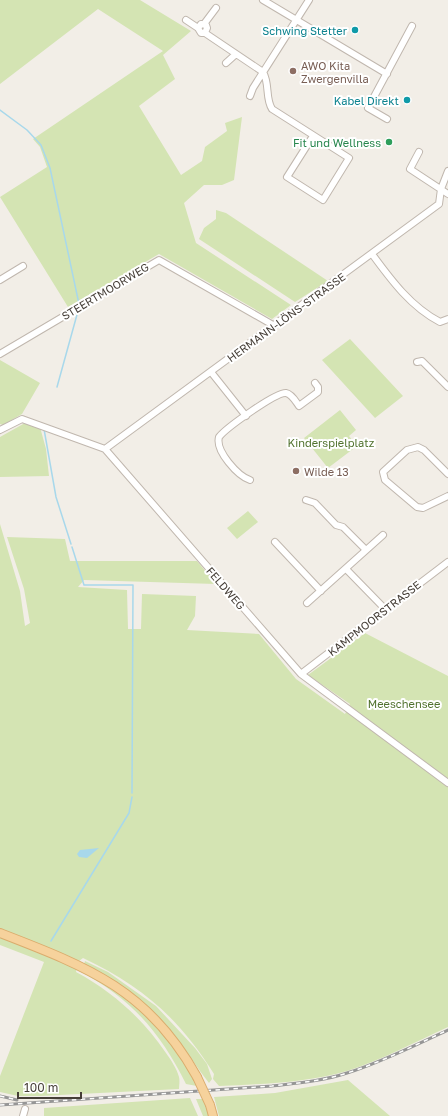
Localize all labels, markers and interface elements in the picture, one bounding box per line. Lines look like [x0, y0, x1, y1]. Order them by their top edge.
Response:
place label: Schwing Stetter [262, 24, 348, 37]
marker: Schwing Stetter [350, 25, 360, 35]
place label: AWO Kita Zwergenvilla [301, 59, 369, 85]
marker: AWO Kita Zwergenvilla [288, 66, 298, 76]
place label: Kabel Direkt [334, 94, 399, 107]
marker: Kabel Direkt [402, 95, 412, 105]
place label: Fit und Wellness [293, 136, 381, 149]
marker: Fit und Wellness [384, 137, 394, 147]
street label: STEERTMOORWEG [59, 260, 151, 322]
street label: HERMANN-LÖNS-STRASSE [224, 270, 348, 364]
park label: Kinderspielplatz [288, 436, 375, 449]
place label: Wilde 13 [304, 465, 349, 478]
marker: Wilde 13 [291, 466, 301, 476]
street label: FELDWEG [204, 564, 248, 612]
street label: KAMPMOORSTRASSE [325, 578, 423, 658]
park label: Meeschensee [368, 697, 440, 710]
scale bar [18, 1074, 81, 1100]
text: 100 m [24, 1080, 58, 1095]

